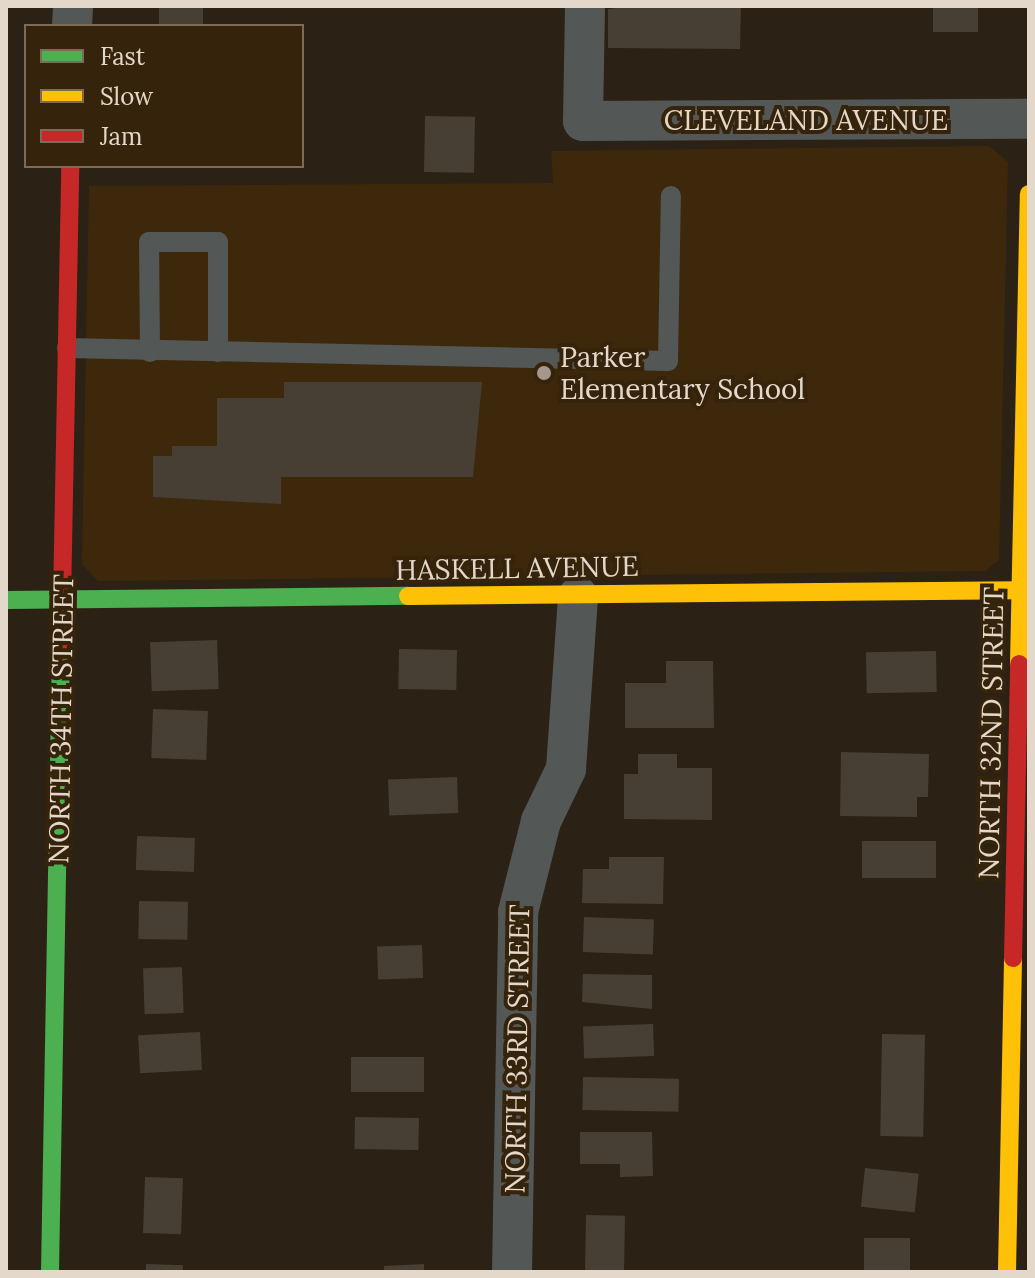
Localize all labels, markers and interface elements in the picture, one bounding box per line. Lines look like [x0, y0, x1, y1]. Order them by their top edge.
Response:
legend [24, 24, 304, 168]
text: Fast [100, 41, 145, 72]
text: Slow [100, 81, 153, 112]
street label: CLEVELAND AVENUE [664, 103, 948, 137]
text: Jam [100, 121, 142, 152]
place label: Parker Elementary School [560, 340, 805, 406]
marker: Parker Elementary School [535, 364, 553, 382]
street label: HASKELL AVENUE [395, 549, 639, 587]
street label: NORTH 34TH STREET [42, 574, 80, 864]
street label: NORTH 32ND STREET [972, 587, 1010, 879]
street label: NORTH 33RD STREET [498, 904, 536, 1194]

